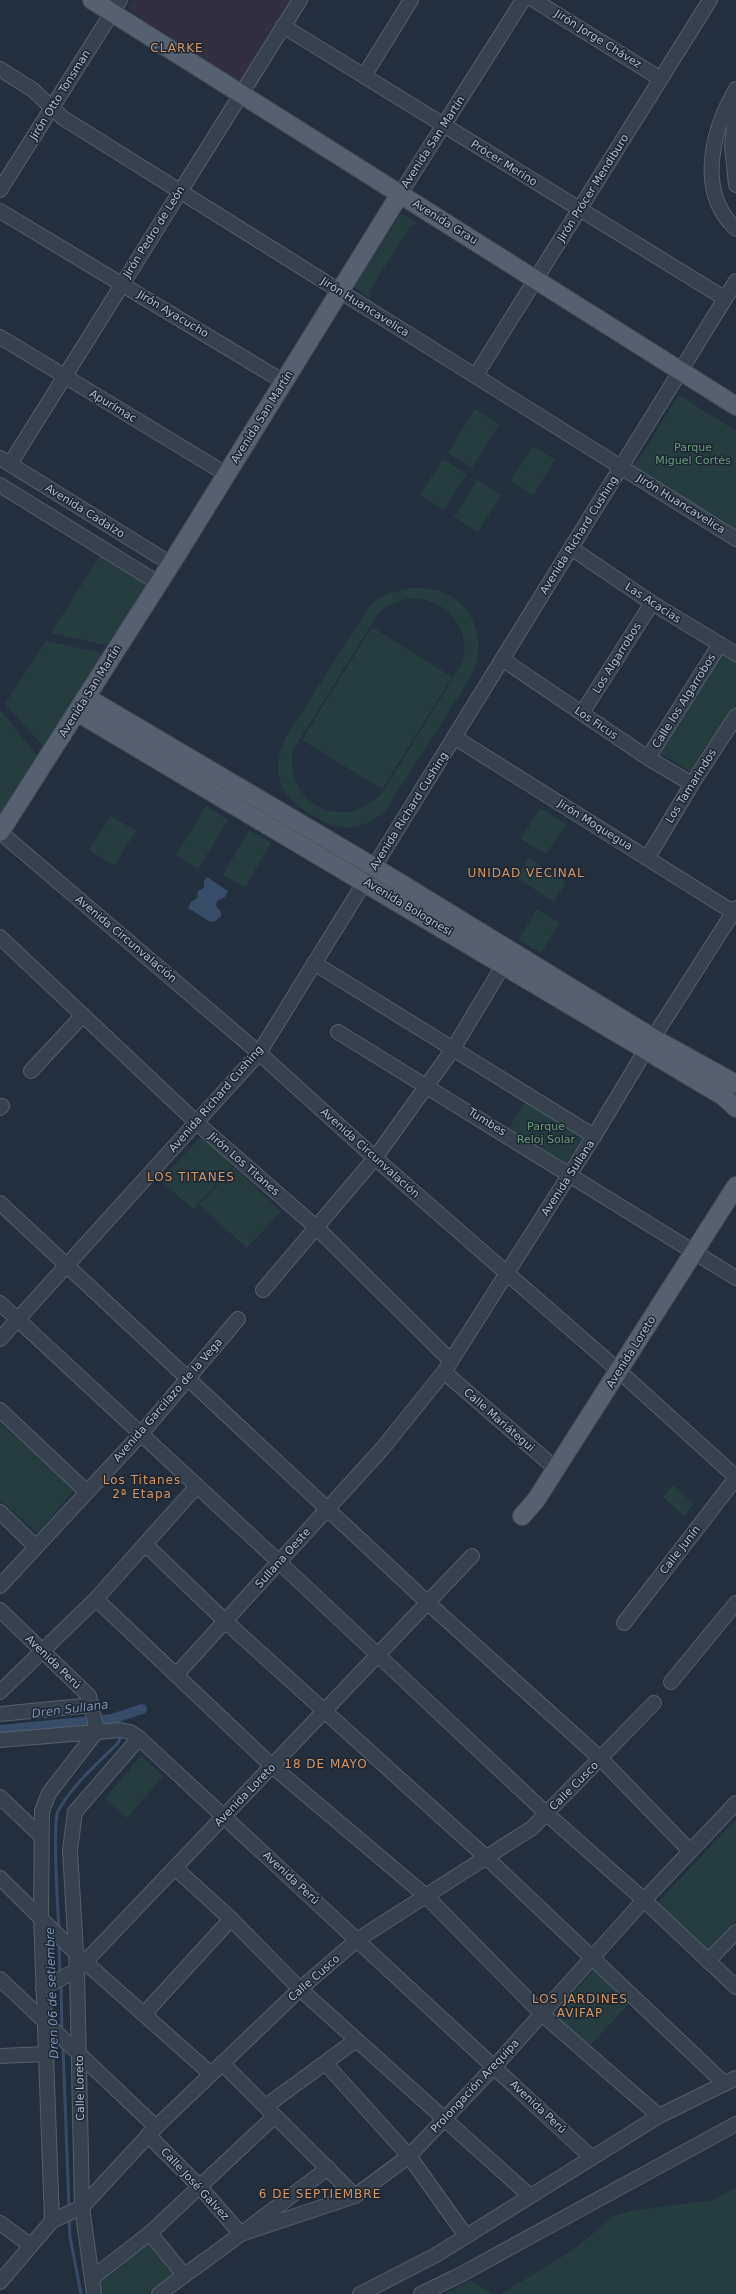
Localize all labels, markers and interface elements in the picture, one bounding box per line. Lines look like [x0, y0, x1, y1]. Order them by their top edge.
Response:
street label: Jirón Jorge Chávez [551, 7, 644, 71]
district label: CLARKE [150, 41, 204, 55]
street label: Jirón Otto Tonsman [26, 47, 93, 143]
street label: Avenida San Martín [398, 94, 468, 190]
street label: Jirón Prócer Mendiburo [554, 132, 632, 245]
street label: Prócer Merino [468, 137, 540, 189]
street label: Jirón Pedro de León [120, 184, 188, 281]
street label: Avenida Grau [410, 197, 480, 247]
street label: Jirón Huancavelica [318, 274, 412, 339]
street label: Jirón Ayacucho [134, 287, 211, 340]
street label: Avenida San Martín [228, 368, 296, 466]
street label: Apurímac [87, 387, 139, 425]
park label: Parque Miguel Cortés [655, 441, 731, 467]
street label: Jirón Huancavelica [634, 471, 728, 536]
street label: Avenida Richard Cushing [537, 473, 621, 597]
street label: Avenida Cadalzo [43, 481, 127, 541]
street label: Las Acacias [623, 580, 684, 626]
street label: Los Algarrobos [590, 620, 644, 696]
street label: Avenida San Martín [56, 642, 124, 740]
street label: Calle los Algarrobos [650, 651, 719, 751]
street label: Los Ficus [572, 704, 620, 742]
street label: Los Tamarindos [663, 746, 719, 825]
street label: Avenida Richard Cushing [367, 749, 451, 873]
street label: Jirón Moquegua [554, 796, 635, 853]
district label: UNIDAD VECINAL [467, 866, 585, 880]
street label: Avenida Bolognesi [361, 875, 455, 939]
street label: Avenida Circunvalación [73, 893, 179, 985]
street label: Avenida Richard Cushing [166, 1043, 266, 1155]
street label: Avenida Circunvalación [318, 1105, 422, 1201]
street label: Tumbes [465, 1105, 509, 1139]
park label: Parque Reloj Solar [517, 1120, 576, 1146]
street label: Jirón Los Titanes [205, 1129, 282, 1198]
street label: Avenida Sullana [539, 1138, 597, 1218]
district label: LOS TITANES [147, 1170, 235, 1184]
street label: Avenida Loreto [604, 1313, 658, 1390]
street label: Avenida Garcilazo de la Vega [111, 1336, 225, 1464]
street label: Calle Mariátegui [461, 1386, 537, 1454]
district label: Los Titanes 2ª Etapa [103, 1473, 181, 1501]
street label: Calle Junín [657, 1523, 703, 1577]
street label: Sullana Oeste [253, 1525, 313, 1591]
street label: Avenida Perú [23, 1632, 83, 1692]
water label: Dren Sullana [31, 1697, 109, 1721]
district label: 18 DE MAYO [284, 1757, 368, 1771]
street label: Calle Cusco [547, 1759, 601, 1813]
street label: Avenida Loreto [212, 1761, 278, 1829]
street label: Avenida Perú [260, 1849, 322, 1907]
water label: Dren 06 de setiembre [43, 1927, 61, 2059]
street label: Calle Cusco [286, 1952, 343, 2004]
district label: LOS JARDINES AVIFAP [532, 1992, 628, 2020]
street label: Prolongación Arequipa [428, 2036, 522, 2136]
street label: Calle Loreto [73, 2055, 87, 2121]
street label: Avenida Perú [507, 2078, 569, 2136]
street label: Calle José Galvez [158, 2145, 232, 2223]
district label: 6 DE SEPTIEMBRE [259, 2187, 381, 2201]

